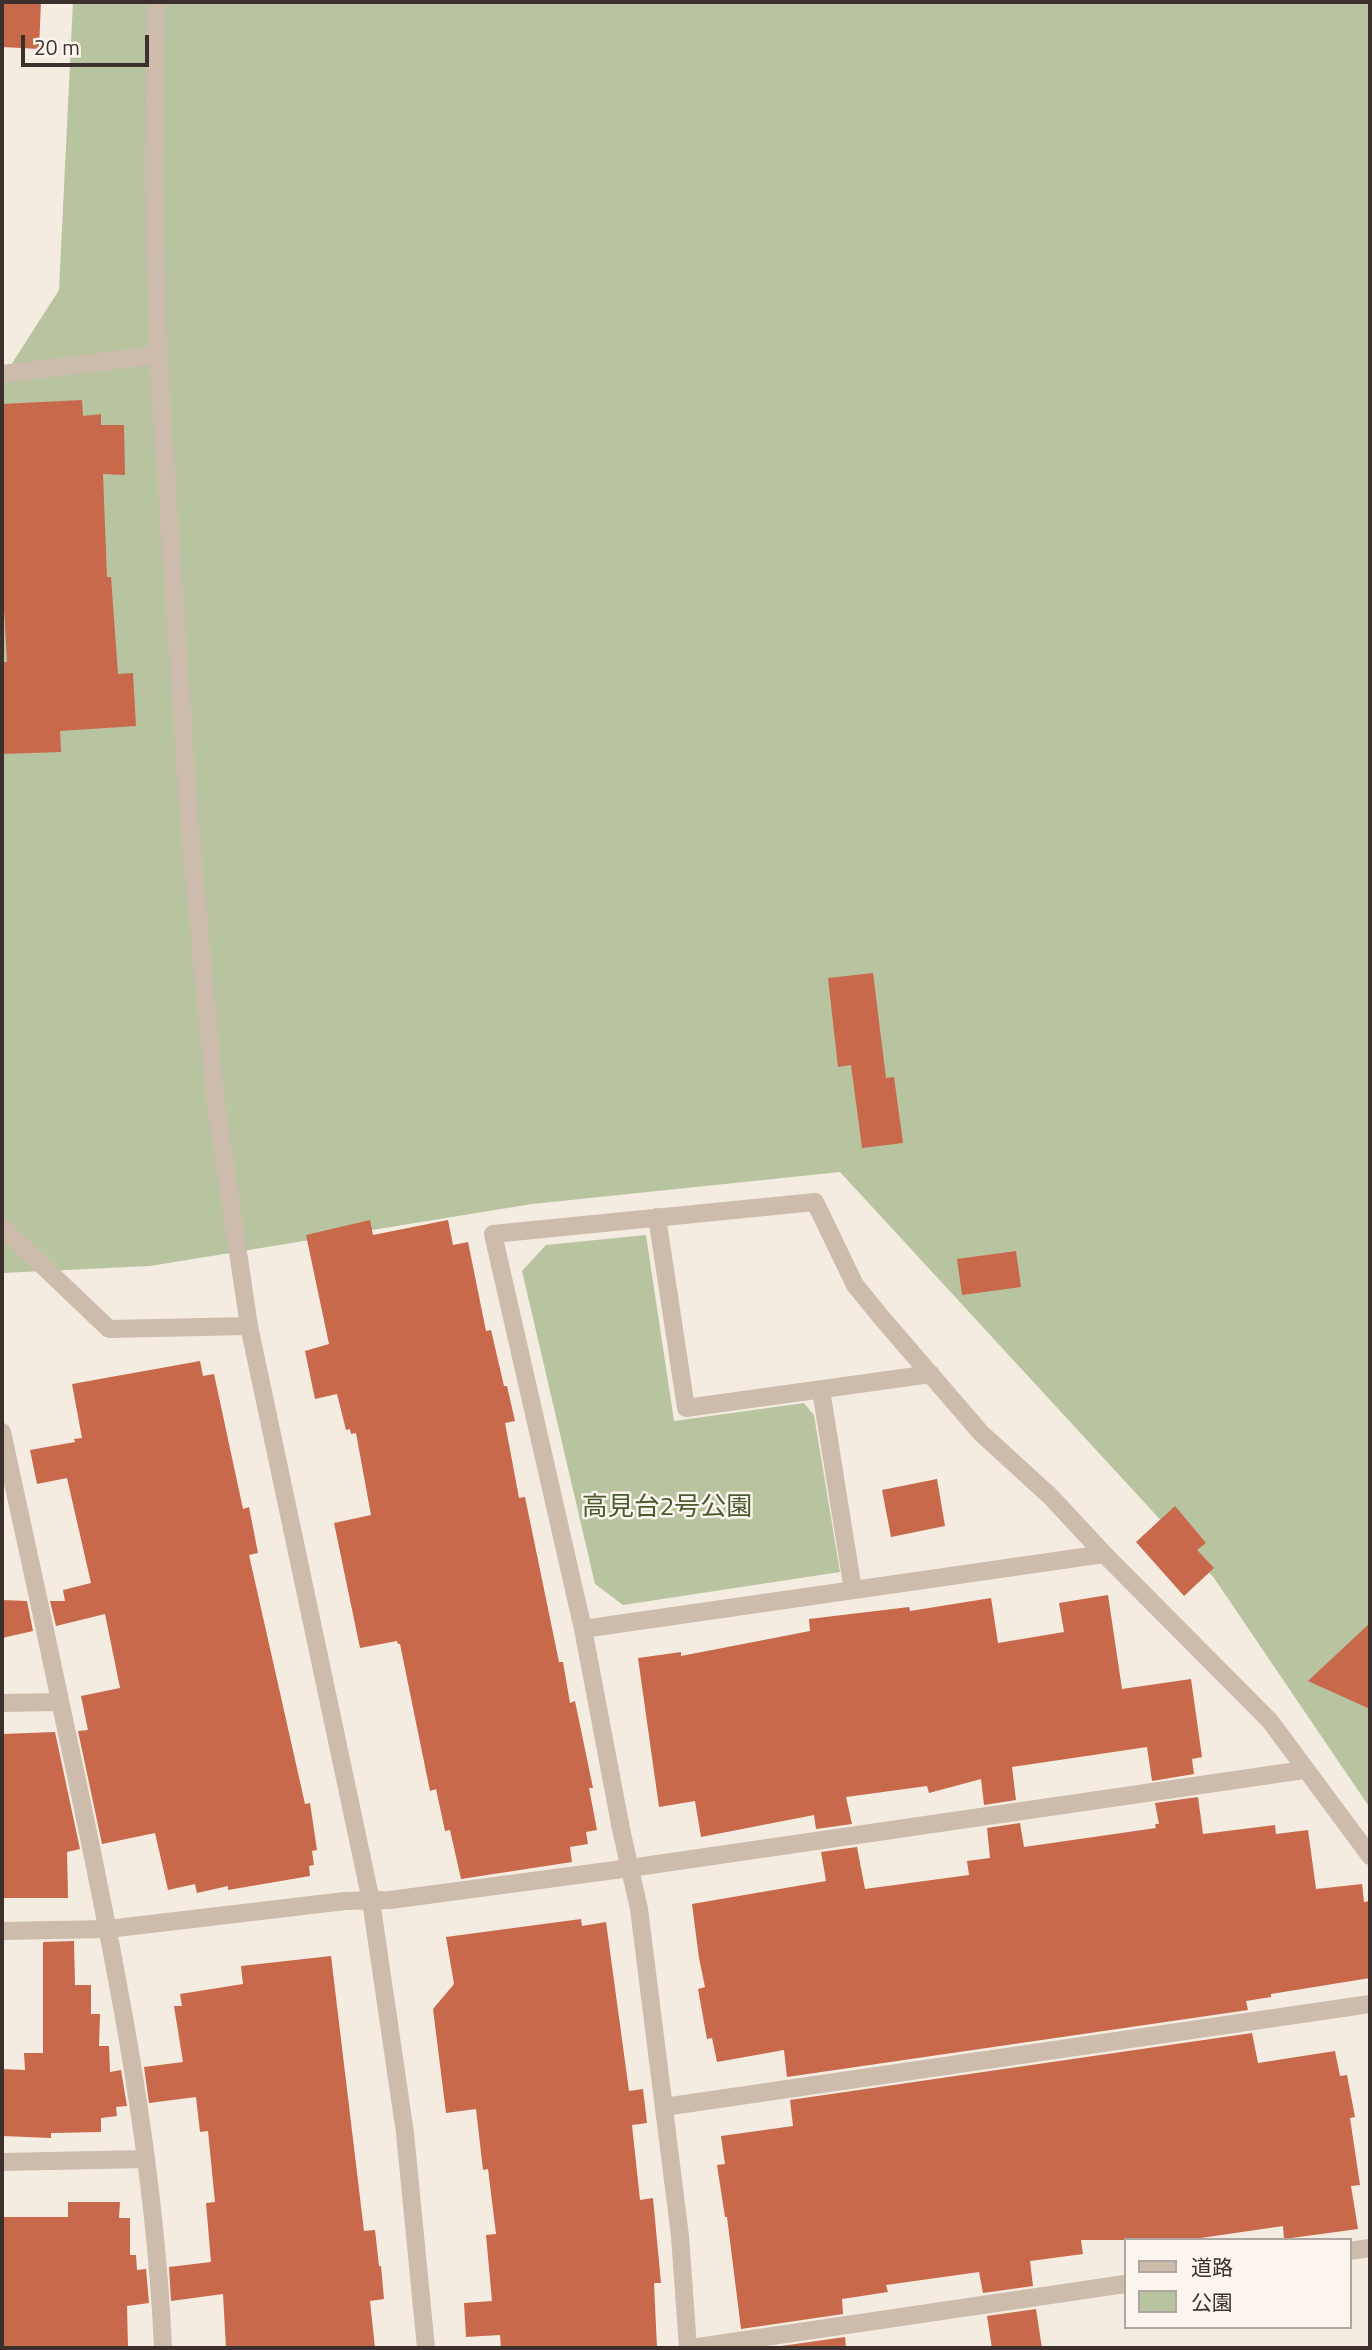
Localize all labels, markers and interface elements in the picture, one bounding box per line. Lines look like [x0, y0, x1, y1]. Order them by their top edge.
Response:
scale bar [24, 21, 152, 65]
text: 20 m [34, 31, 80, 63]
park label: 高見台2号公園 [582, 1493, 752, 1525]
legend [1124, 2238, 1351, 2329]
text: 道路 [1191, 2251, 1233, 2283]
text: 公園 [1191, 2286, 1233, 2318]

